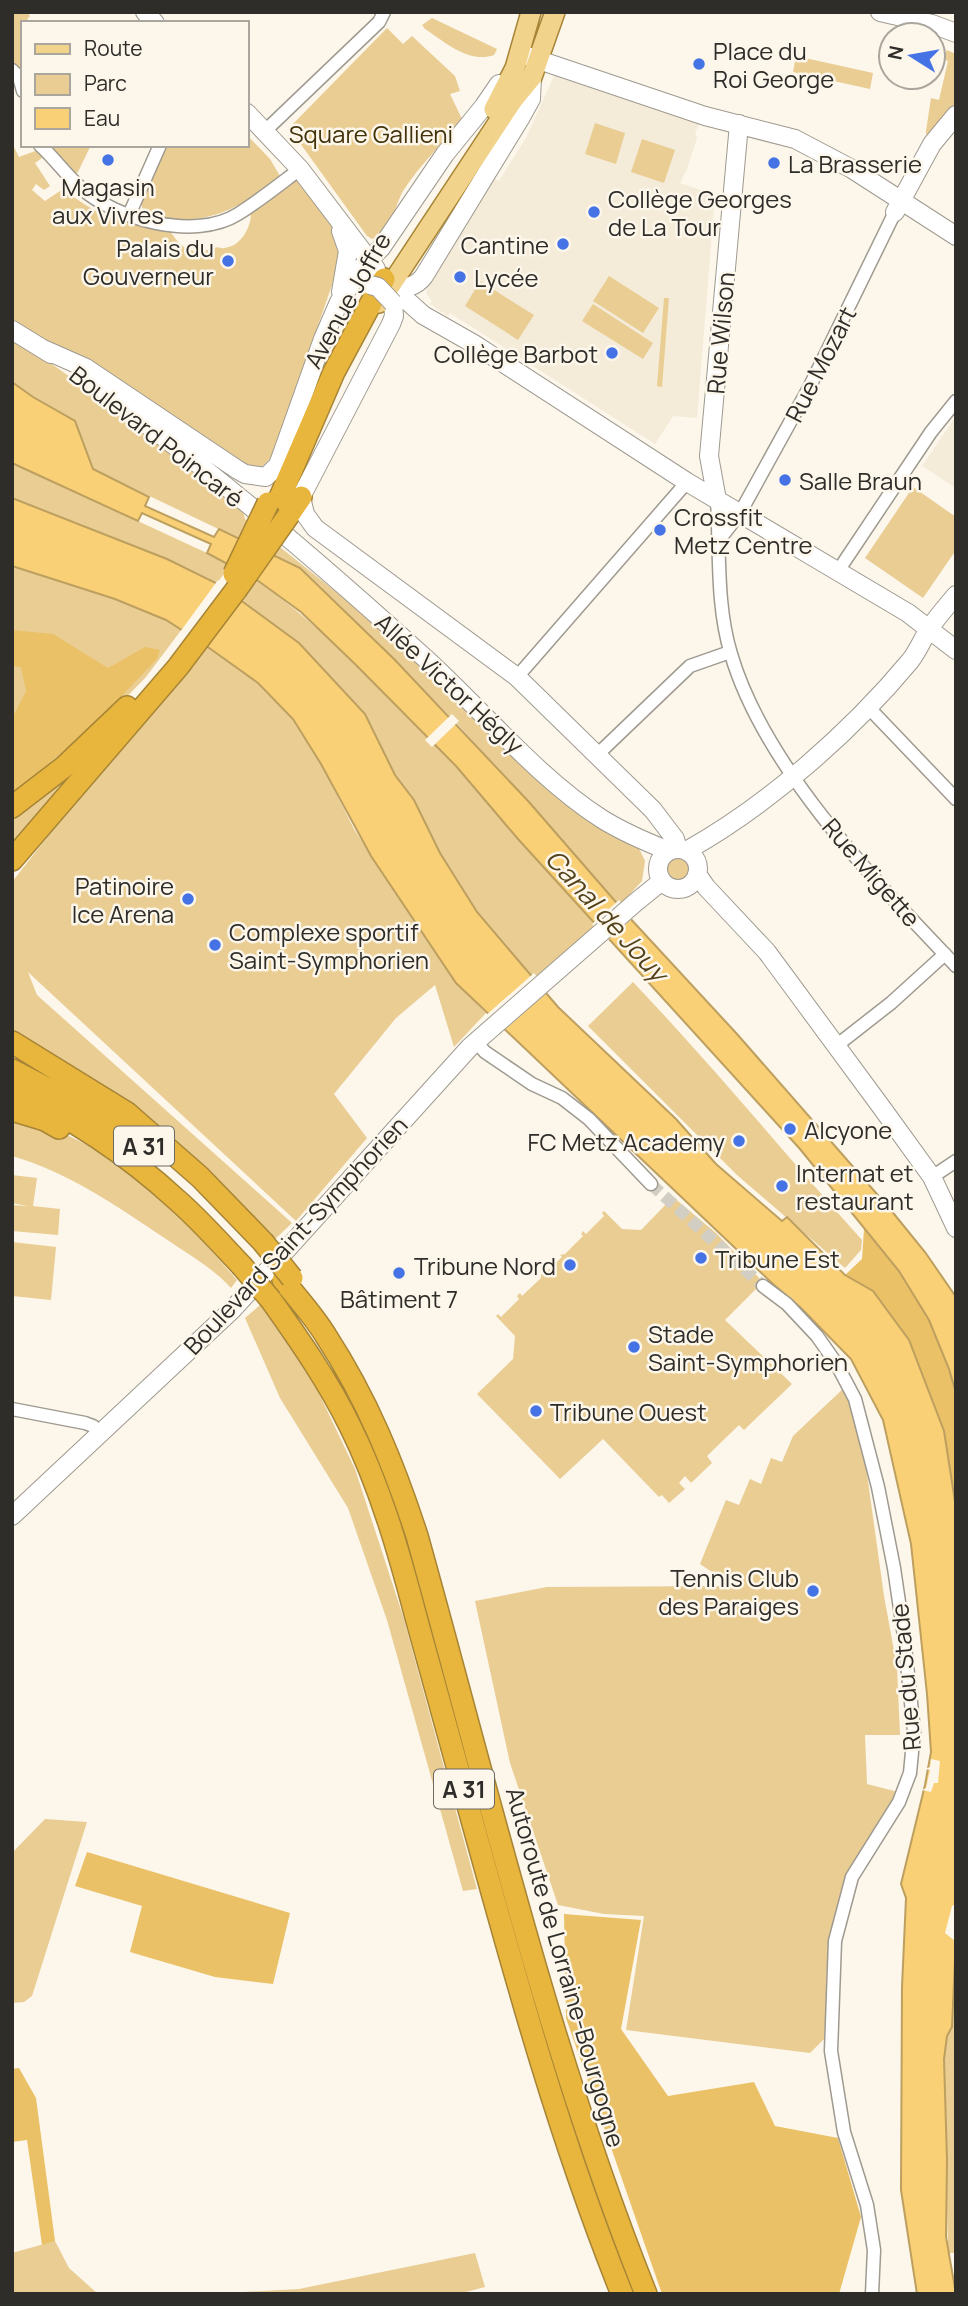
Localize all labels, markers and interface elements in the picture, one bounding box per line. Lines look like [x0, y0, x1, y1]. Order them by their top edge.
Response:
legend [21, 21, 248, 147]
north arrow [877, 21, 947, 91]
text: Route [84, 34, 142, 62]
place label: Place du Roi George [713, 34, 834, 95]
text: N [881, 44, 909, 62]
marker: Place du Roi George [691, 56, 707, 72]
text: Parc [84, 69, 127, 97]
text: Eau [84, 104, 120, 132]
park label: Square Gallieni [289, 117, 453, 150]
place label: La Brasserie [788, 147, 922, 180]
marker: Magasin aux Vivres [100, 152, 116, 168]
marker: La Brasserie [766, 155, 782, 171]
place label: Magasin aux Vivres [52, 170, 164, 231]
place label: Collège Georges de La Tour [608, 182, 792, 243]
marker: Collège Georges de La Tour [586, 204, 602, 220]
street label: Avenue Joffre [296, 226, 398, 374]
place label: Cantine [461, 228, 549, 261]
place label: Palais du Gouverneur [83, 231, 214, 292]
marker: Cantine [555, 236, 571, 252]
marker: Palais du Gouverneur [220, 253, 236, 269]
place label: Lycée [474, 261, 539, 294]
marker: Lycée [452, 269, 468, 285]
street label: Rue Wilson [698, 271, 742, 395]
street label: Rue Mozart [777, 301, 863, 427]
place label: Collège Barbot [434, 337, 598, 370]
marker: Collège Barbot [604, 345, 620, 361]
street label: Boulevard Poincaré [63, 358, 251, 514]
place label: Salle Braun [799, 464, 922, 497]
marker: Salle Braun [777, 472, 793, 488]
place label: Crossfit Metz Centre [674, 500, 812, 561]
marker: Crossfit Metz Centre [652, 522, 668, 538]
street label: Allée Victor Hégly [369, 606, 532, 761]
street label: Rue Migette [816, 811, 928, 933]
water label: Canal de Jouy [538, 841, 678, 991]
place label: Patinoire Ice Arena [72, 869, 174, 930]
marker: Patinoire Ice Arena [180, 891, 196, 907]
place label: Complexe sportif Saint-Symphorien [229, 915, 429, 976]
marker: Complexe sportif Saint-Symphorien [207, 937, 223, 953]
street label: Boulevard Saint-Symphorien [176, 1109, 414, 1361]
place label: Alcyone [804, 1113, 892, 1146]
marker: Alcyone [782, 1121, 798, 1137]
place label: FC Metz Academy [527, 1125, 725, 1158]
road number: A 31 [114, 1126, 174, 1166]
marker: FC Metz Academy [731, 1133, 747, 1149]
place label: Internat et restaurant [796, 1156, 914, 1217]
marker: Internat et restaurant [774, 1178, 790, 1194]
place label: Tribune Est [715, 1242, 840, 1275]
place label: Tribune Nord [414, 1249, 556, 1282]
marker: Tribune Est [693, 1250, 709, 1266]
marker: Tribune Nord [562, 1257, 578, 1273]
marker: Bâtiment 7 [391, 1265, 407, 1281]
place label: Bâtiment 7 [340, 1282, 458, 1315]
place label: Stade Saint-Symphorien [648, 1317, 848, 1378]
marker: Stade Saint-Symphorien [626, 1339, 642, 1355]
place label: Tribune Ouest [550, 1395, 707, 1428]
marker: Tribune Ouest [528, 1403, 544, 1419]
place label: Tennis Club des Paraiges [658, 1561, 799, 1622]
marker: Tennis Club des Paraiges [805, 1583, 821, 1599]
street label: Rue du Stade [882, 1602, 928, 1752]
road number: A 31 [434, 1770, 494, 1809]
street label: Autoroute de Lorraine-Bourgogne [499, 1783, 633, 2151]

